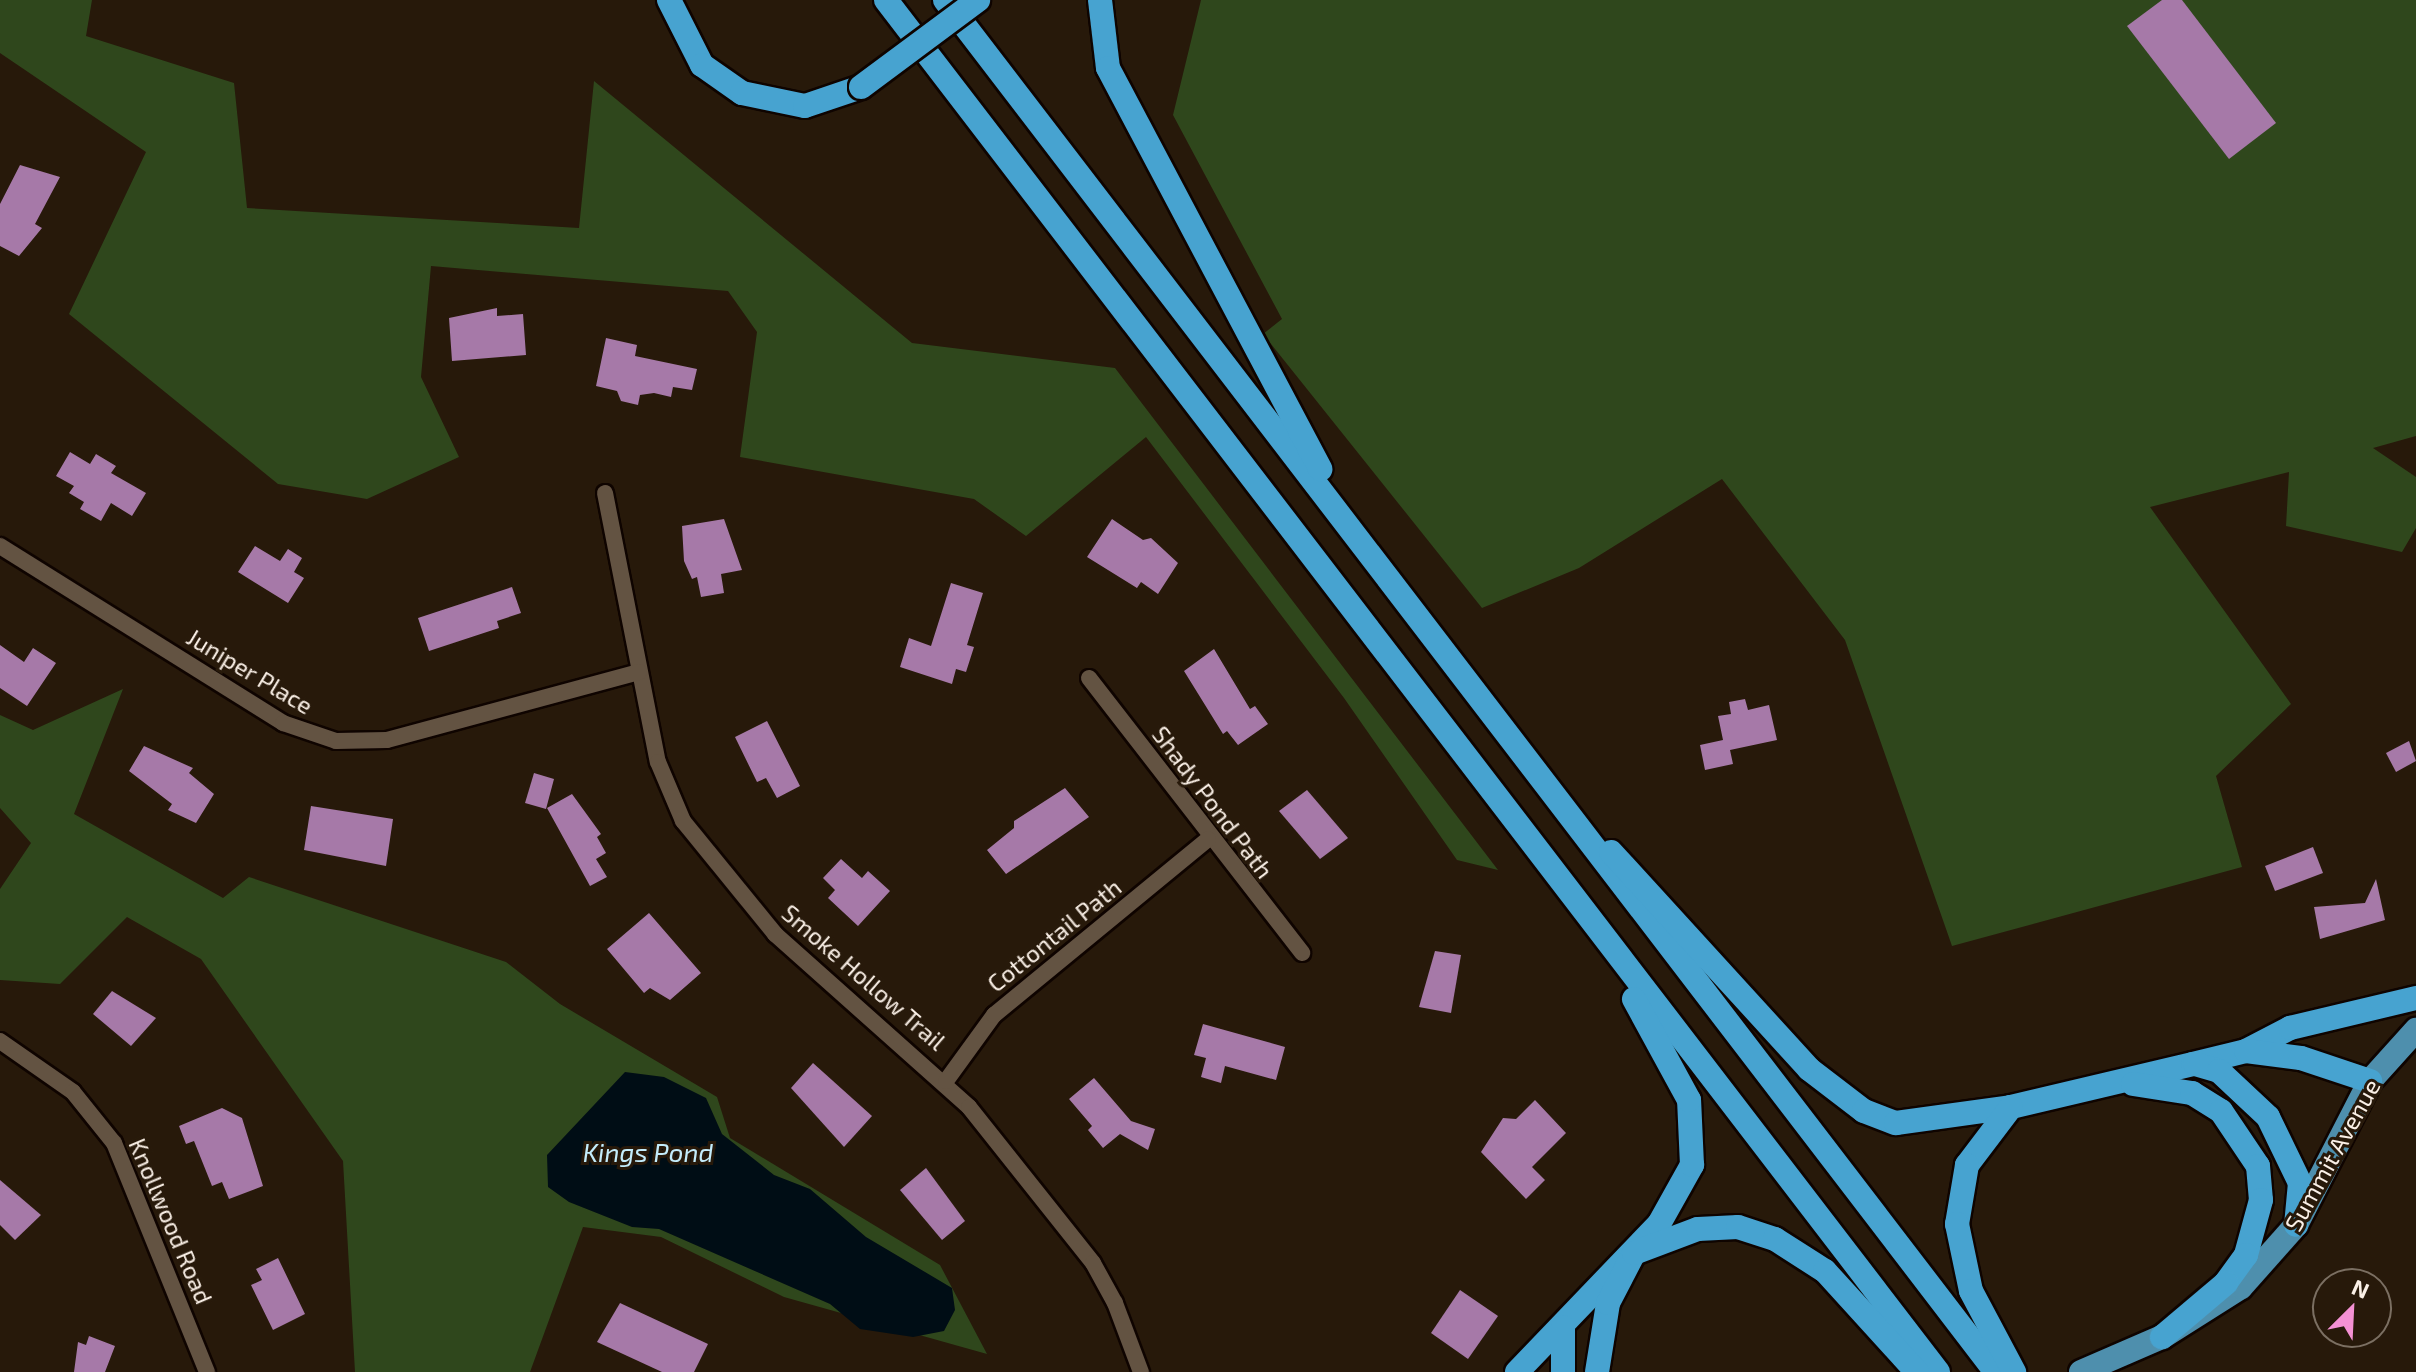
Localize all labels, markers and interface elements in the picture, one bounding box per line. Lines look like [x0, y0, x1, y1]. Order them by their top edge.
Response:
street label: Juniper Place [182, 622, 318, 720]
street label: Shady Pond Path [1146, 720, 1280, 884]
street label: Cottontail Path [981, 872, 1127, 998]
street label: Smoke Hollow Trail [776, 898, 952, 1056]
street label: Summit Avenue [2278, 1074, 2386, 1236]
street label: Knollwood Road [123, 1134, 219, 1308]
water label: Kings Pond [583, 1136, 713, 1168]
north arrow [2312, 1268, 2392, 1348]
text: N [2348, 1273, 2373, 1303]

